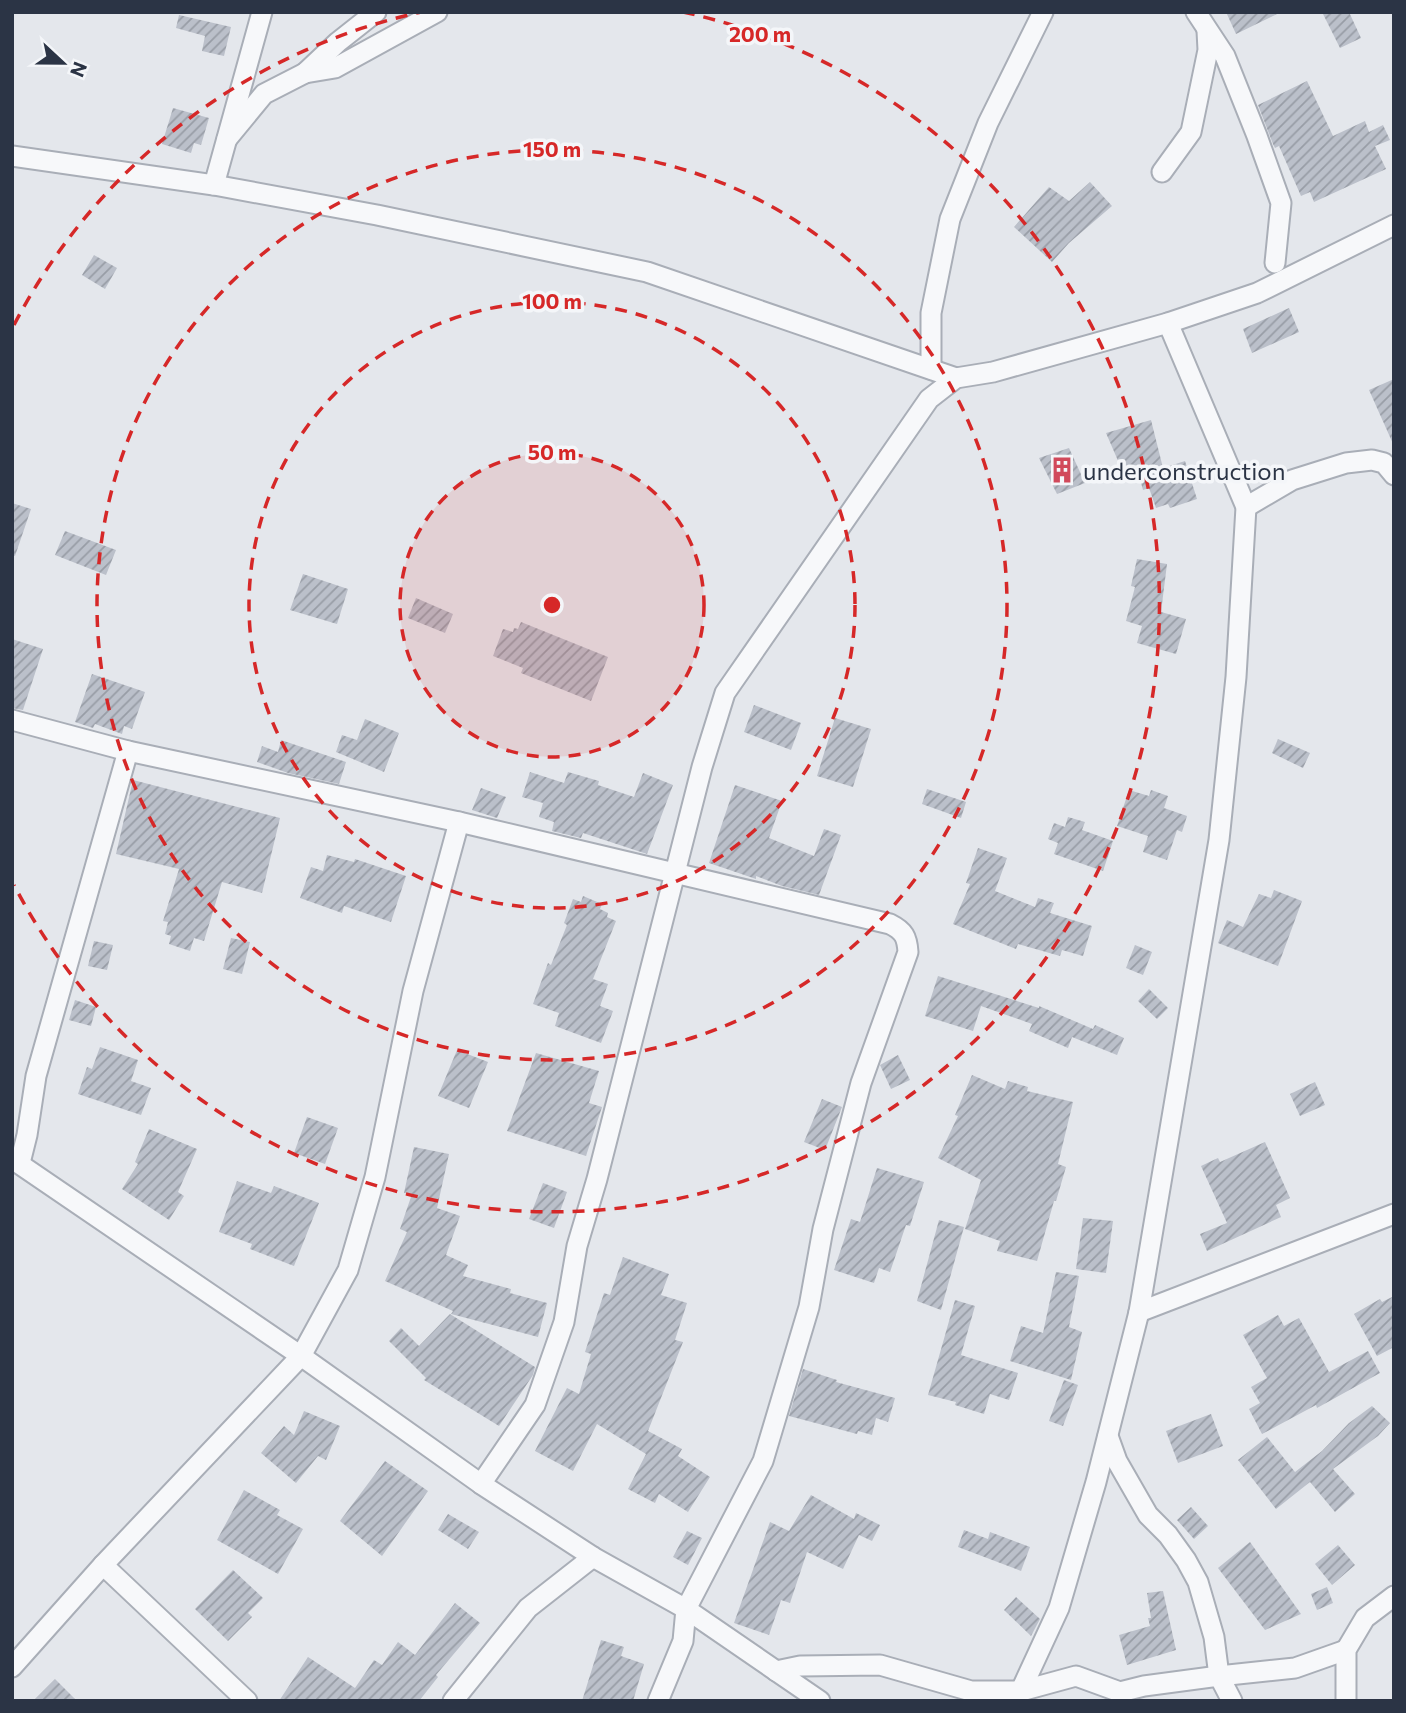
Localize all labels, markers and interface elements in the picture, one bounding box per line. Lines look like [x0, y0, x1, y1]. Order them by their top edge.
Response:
text: 200 m [729, 21, 791, 46]
north arrow [28, 28, 98, 98]
text: N [66, 59, 93, 80]
text: 150 m [523, 136, 581, 161]
text: 100 m [522, 288, 582, 313]
text: 50 m [528, 439, 576, 464]
building icon: underconstruction [1047, 455, 1077, 485]
place label: underconstruction [1083, 456, 1285, 485]
centre of rings [540, 593, 564, 617]

